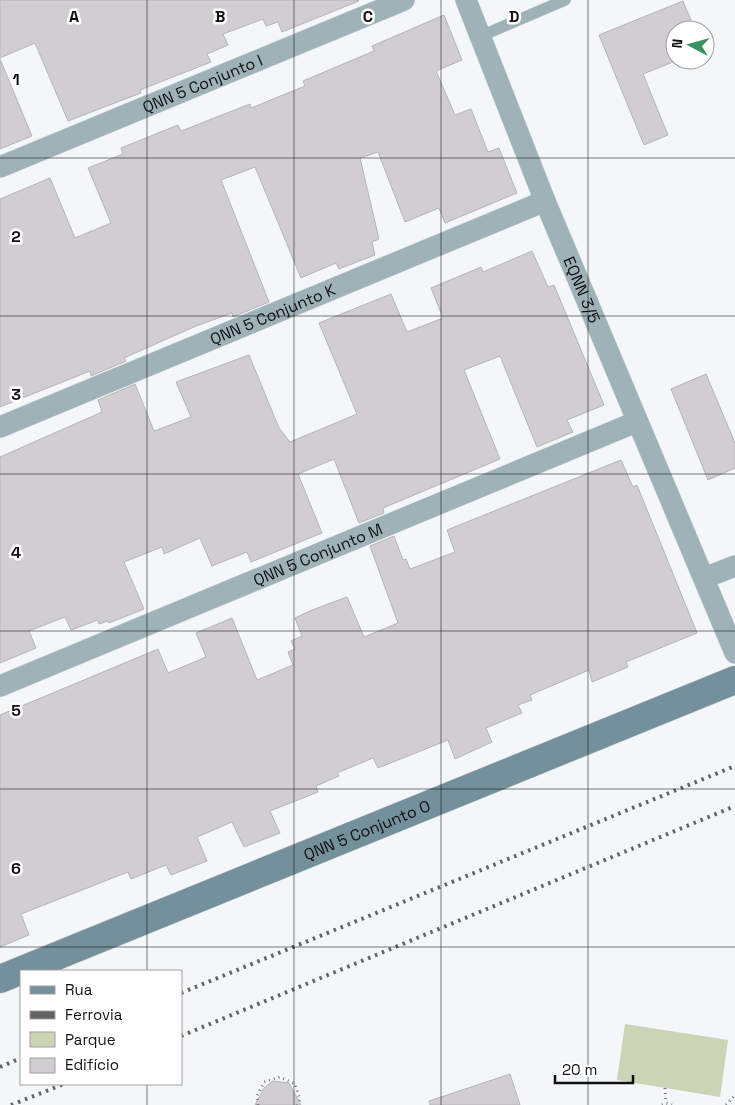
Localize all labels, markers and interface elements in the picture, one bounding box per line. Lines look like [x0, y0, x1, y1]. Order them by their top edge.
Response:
text: A [69, 6, 79, 27]
text: B [215, 6, 225, 27]
text: C [363, 6, 373, 27]
text: D [509, 6, 519, 27]
north arrow [665, 20, 715, 70]
text: N [668, 38, 687, 49]
street label: QNN 5 Conjunto I [139, 49, 266, 118]
text: 1 [12, 69, 20, 90]
text: 2 [11, 226, 21, 247]
street label: EQNN 3/5 [559, 253, 606, 326]
street label: QNN 5 Conjunto K [207, 279, 339, 349]
text: 3 [11, 384, 21, 405]
street label: QNN 5 Conjunto M [250, 518, 386, 590]
text: 4 [11, 542, 21, 563]
text: 5 [11, 700, 21, 721]
street label: QNN 5 Conjunto O [300, 795, 433, 865]
text: 6 [11, 858, 21, 879]
legend [20, 970, 182, 1085]
text: Rua [65, 980, 93, 999]
text: Ferrovia [65, 1005, 123, 1024]
text: Parque [65, 1030, 116, 1049]
scale bar [555, 1052, 632, 1084]
text: Edifício [65, 1055, 119, 1074]
text: 20 m [562, 1060, 597, 1079]

